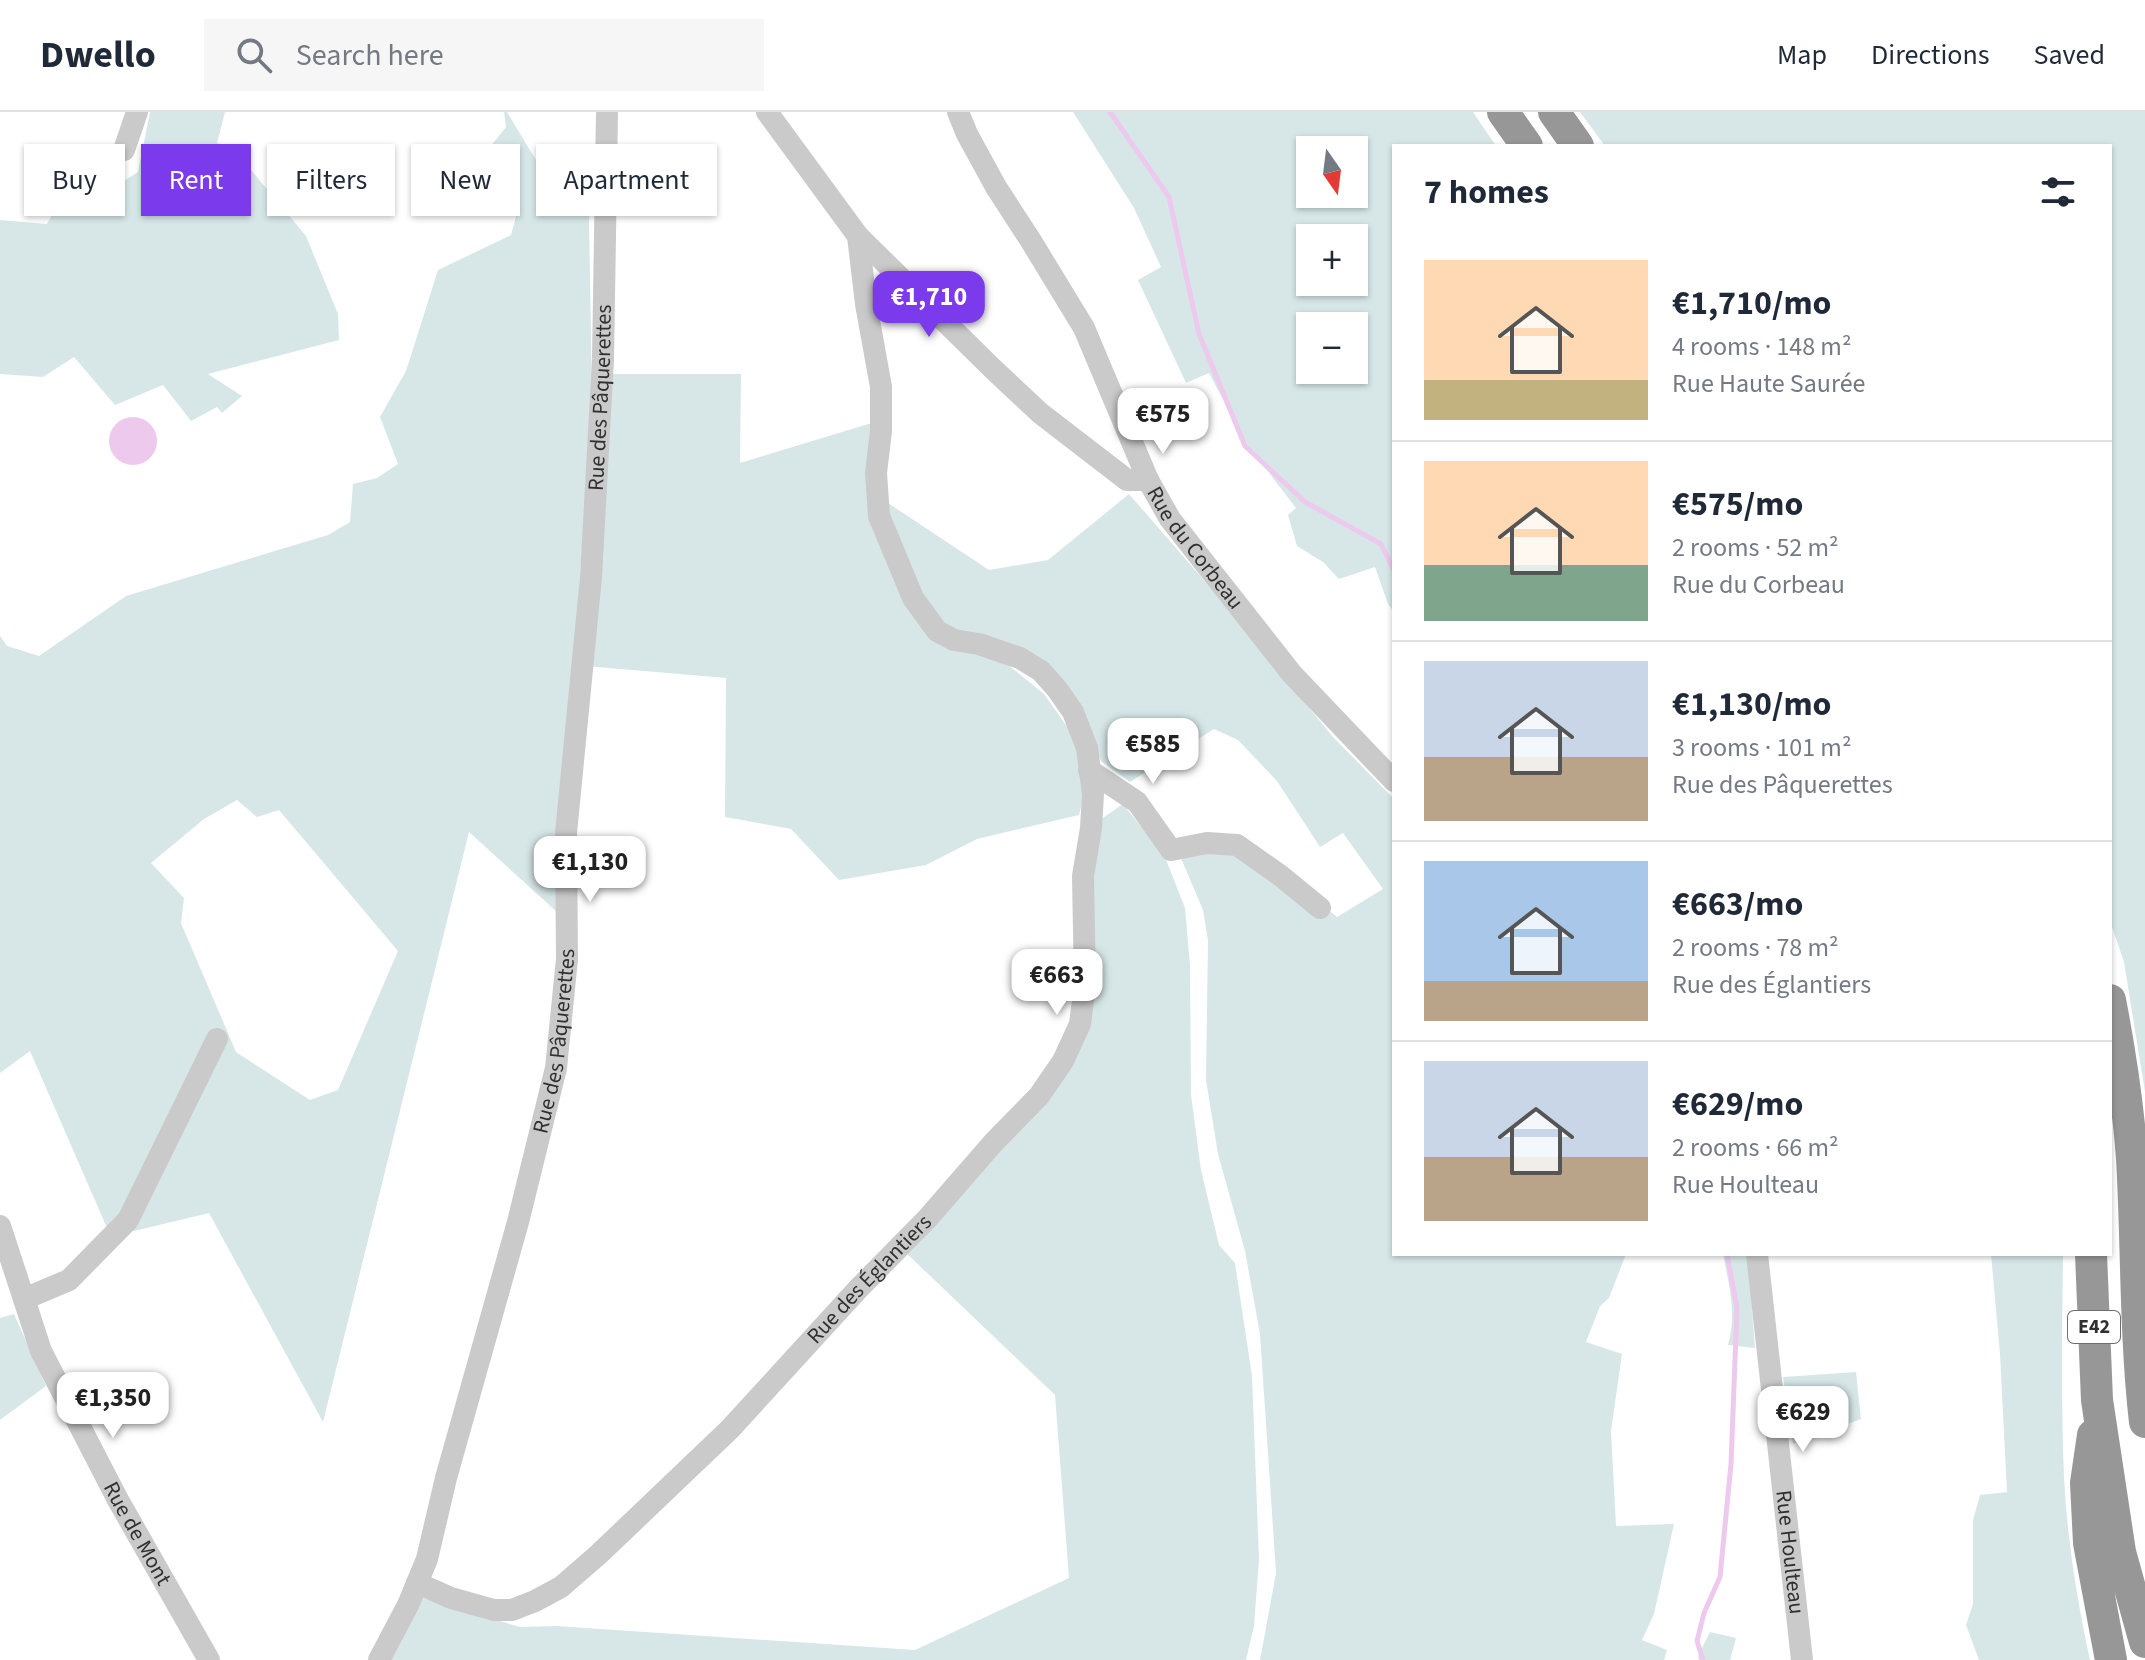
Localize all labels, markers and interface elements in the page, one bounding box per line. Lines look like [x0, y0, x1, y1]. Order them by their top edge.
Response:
search box [204, 19, 764, 91]
text: Dwello [40, 28, 156, 82]
icon: search [232, 33, 276, 77]
text: Search here [296, 34, 444, 77]
text: Map [1777, 35, 1827, 75]
text: Directions [1871, 35, 1990, 75]
text: Saved [2034, 35, 2105, 75]
north arrow [1296, 136, 1368, 208]
map controls [1296, 136, 1368, 384]
chip: Buy [24, 144, 125, 216]
chip: Rent [141, 144, 251, 216]
chip: Filters [267, 144, 395, 216]
chip: New [411, 144, 520, 216]
chip: Apartment [536, 144, 717, 216]
text: 7 homes [1424, 168, 1549, 217]
icon: filters [2036, 170, 2080, 214]
button: + [1296, 224, 1368, 296]
pin: €1,710 [864, 271, 994, 339]
text: €1,710 [891, 278, 967, 315]
text: €1,710/mo [1672, 279, 1832, 328]
icon: home [1488, 292, 1584, 388]
street label: Rue des Pâquerettes [580, 304, 620, 492]
button: − [1296, 312, 1368, 384]
text: 4 rooms · 148 m² [1672, 328, 1851, 365]
text: Rue Haute Saurée [1672, 365, 1865, 402]
pin: €575 [1116, 388, 1210, 456]
text: €575 [1136, 395, 1190, 432]
street label: Rue du Corbeau [1139, 480, 1251, 616]
text: €575/mo [1672, 480, 1803, 529]
icon: home [1488, 493, 1584, 589]
text: 2 rooms · 52 m² [1672, 529, 1839, 566]
text: Rue du Corbeau [1672, 566, 1845, 603]
text: €1,130/mo [1672, 680, 1832, 729]
icon: home [1488, 693, 1584, 789]
pin: €585 [1106, 718, 1200, 786]
text: €585 [1126, 725, 1180, 762]
text: 3 rooms · 101 m² [1672, 729, 1851, 766]
text: Rue des Pâquerettes [1672, 766, 1893, 803]
pin: €1,130 [525, 836, 655, 904]
text: €1,130 [552, 843, 628, 880]
text: €663/mo [1672, 880, 1803, 929]
icon: home [1488, 893, 1584, 989]
text: 2 rooms · 78 m² [1672, 929, 1839, 966]
street label: Rue des Pâquerettes [524, 949, 583, 1137]
pin: €663 [1010, 949, 1104, 1017]
text: €663 [1030, 956, 1084, 993]
text: Rue des Églantiers [1672, 966, 1871, 1003]
text: €629/mo [1672, 1080, 1803, 1129]
icon: home [1488, 1093, 1584, 1189]
text: 2 rooms · 66 m² [1672, 1129, 1839, 1166]
text: Rue Houlteau [1672, 1166, 1819, 1203]
street label: Rue des Églantiers [799, 1207, 939, 1351]
road number: E42 [2068, 1311, 2120, 1343]
pin: €1,350 [48, 1372, 178, 1440]
text: €1,350 [75, 1379, 151, 1416]
pin: €629 [1756, 1386, 1850, 1454]
text: €629 [1776, 1393, 1830, 1430]
street label: Rue de Mont [95, 1476, 180, 1592]
street label: Rue Houlteau [1767, 1489, 1813, 1616]

